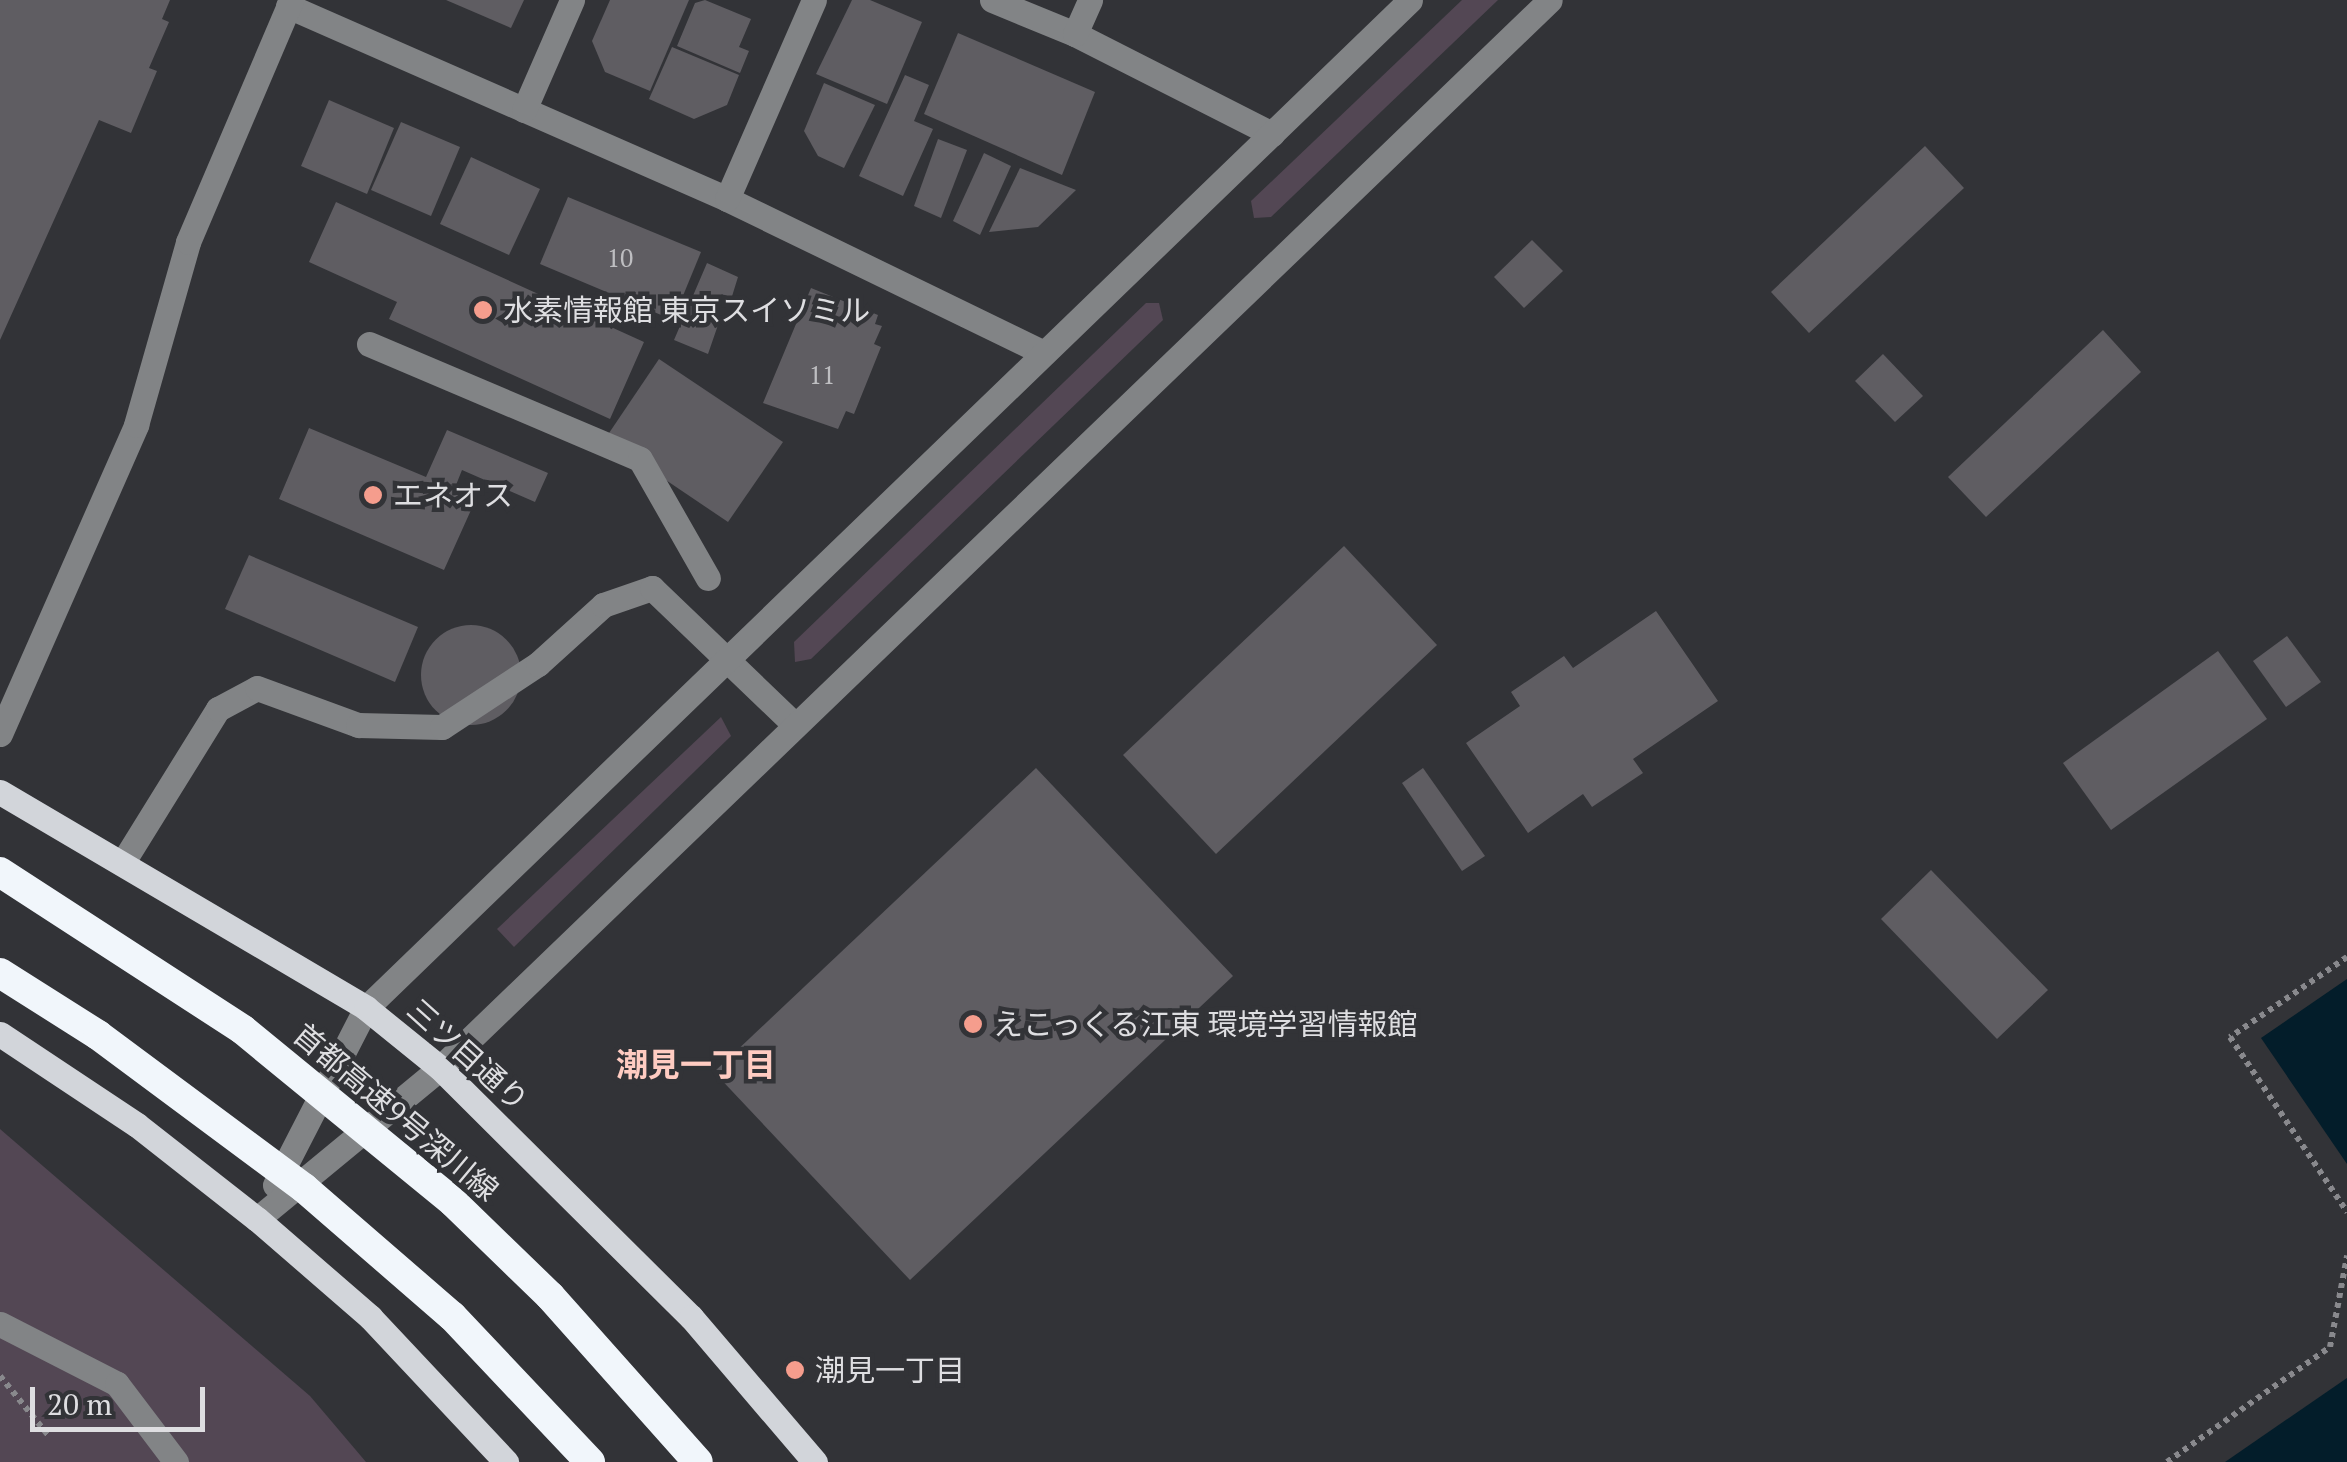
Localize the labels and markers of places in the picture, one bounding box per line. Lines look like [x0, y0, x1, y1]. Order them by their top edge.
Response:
place label: 水素情報館 東京スイソミル [503, 292, 870, 328]
marker: 水素情報館 東京スイソミル [472, 299, 494, 321]
place label: エネオス [393, 477, 513, 513]
marker: エネオス [362, 484, 384, 506]
place label: えこっくる江東 環境学習情報館 [993, 1006, 1420, 1042]
marker: えこっくる江東 環境学習情報館 [962, 1013, 984, 1035]
place label: 潮見一丁目 [815, 1352, 965, 1388]
marker: 潮見一丁目 [784, 1359, 806, 1381]

